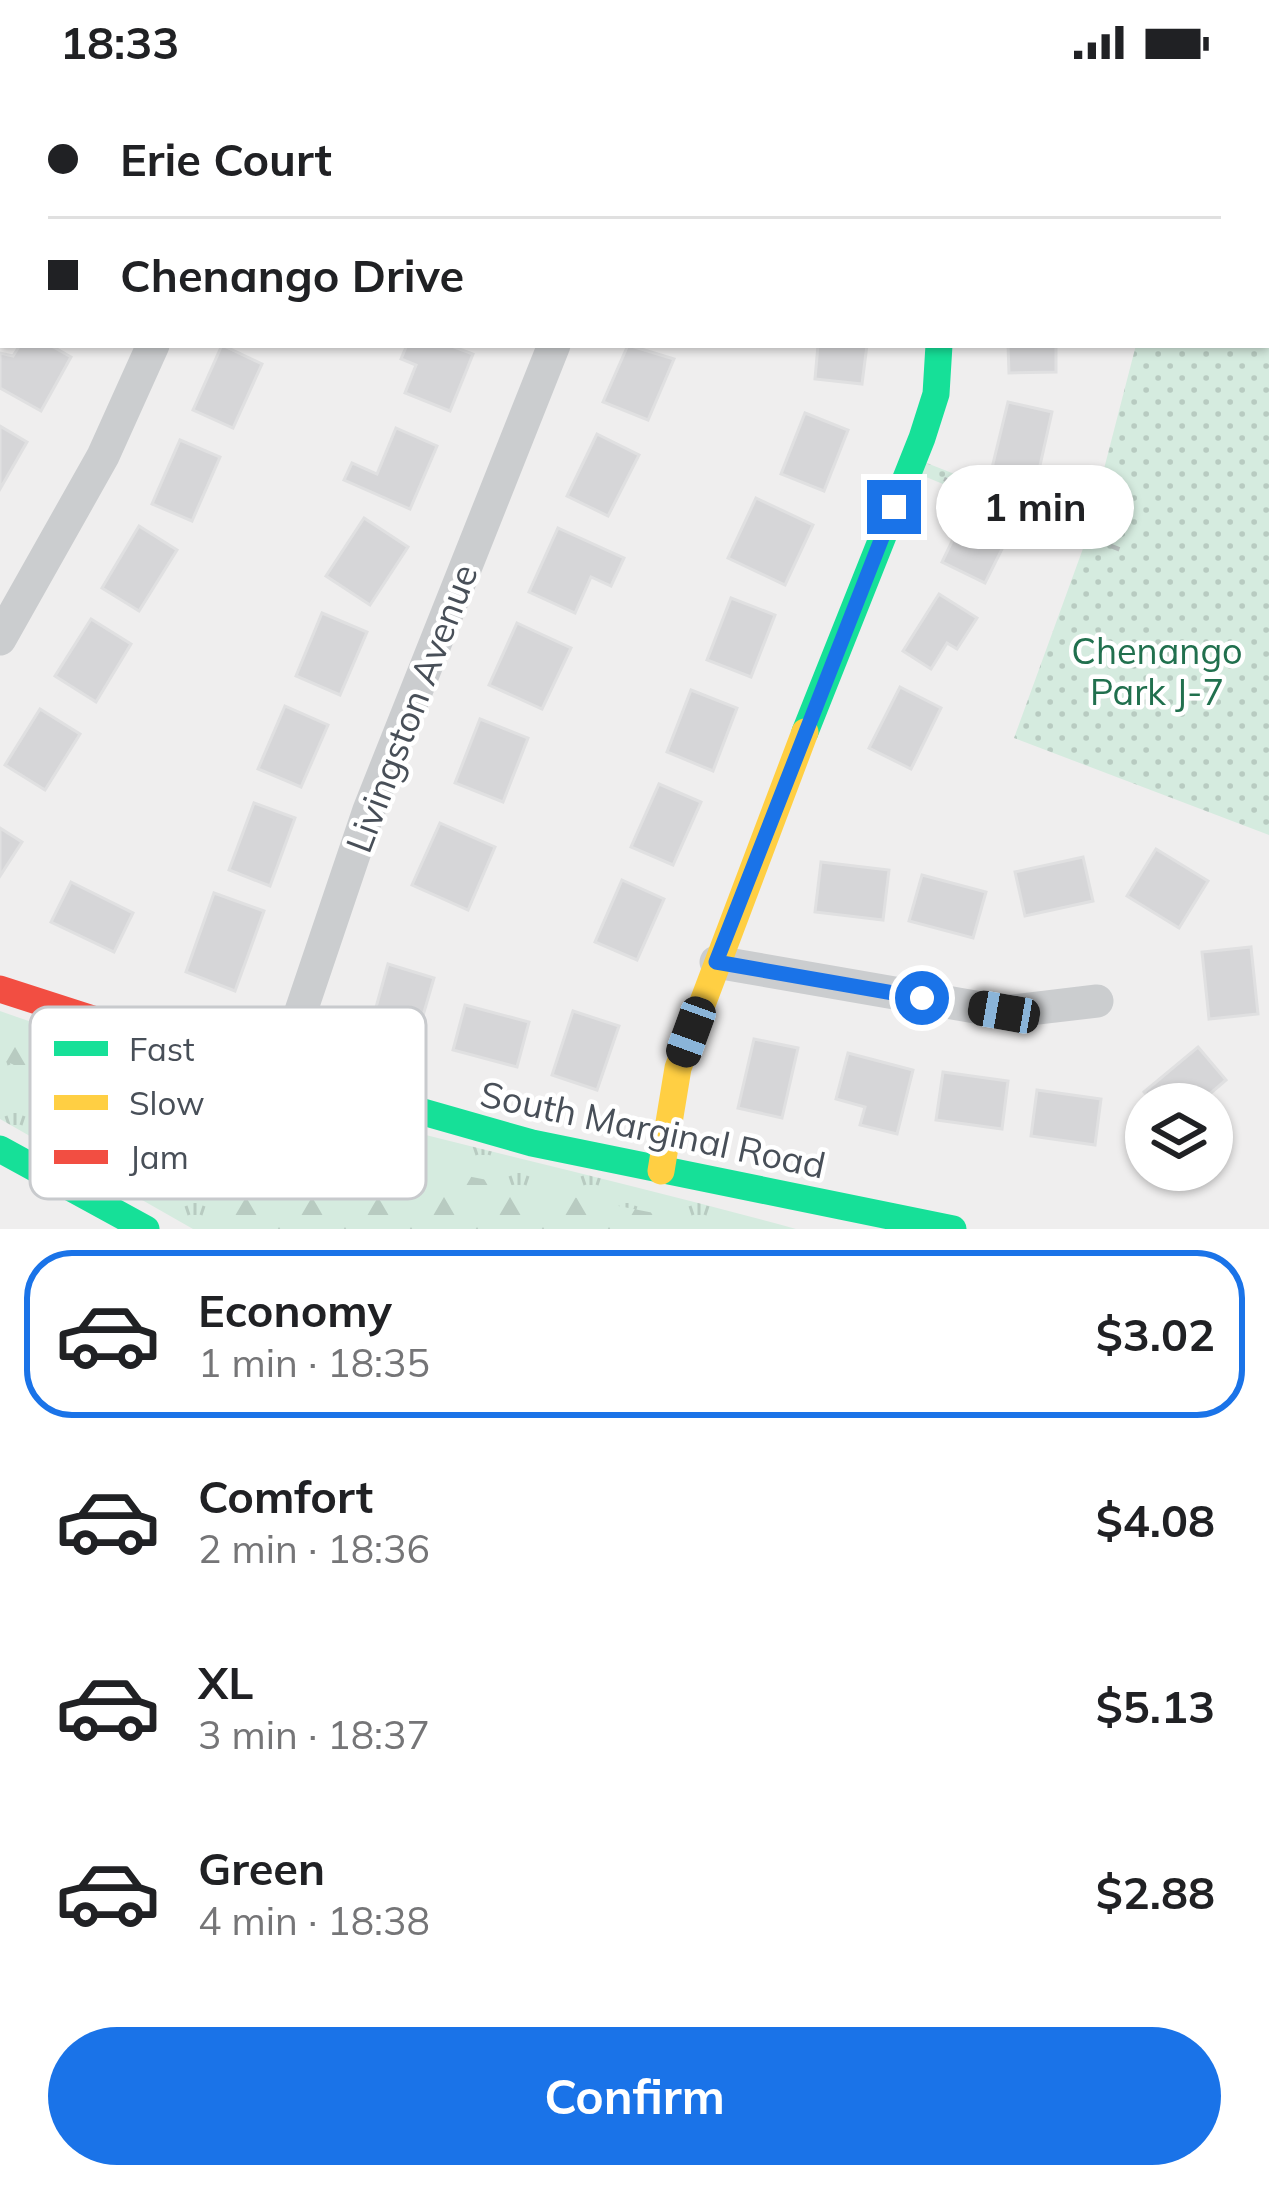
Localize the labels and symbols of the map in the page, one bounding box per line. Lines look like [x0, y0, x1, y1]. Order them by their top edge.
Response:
callout: 1 min [936, 465, 1134, 549]
route end [867, 480, 921, 534]
street label: Livingston Avenue [335, 557, 487, 859]
park label: Chenango Park J-7 [1071, 628, 1243, 714]
route start [895, 971, 949, 1025]
car [965, 988, 1043, 1036]
car [662, 992, 720, 1072]
legend [30, 1007, 426, 1199]
text: Fast [129, 1028, 194, 1069]
street label: South Marginal Road [476, 1070, 830, 1188]
text: Slow [129, 1082, 205, 1123]
text: Jam [129, 1136, 189, 1177]

